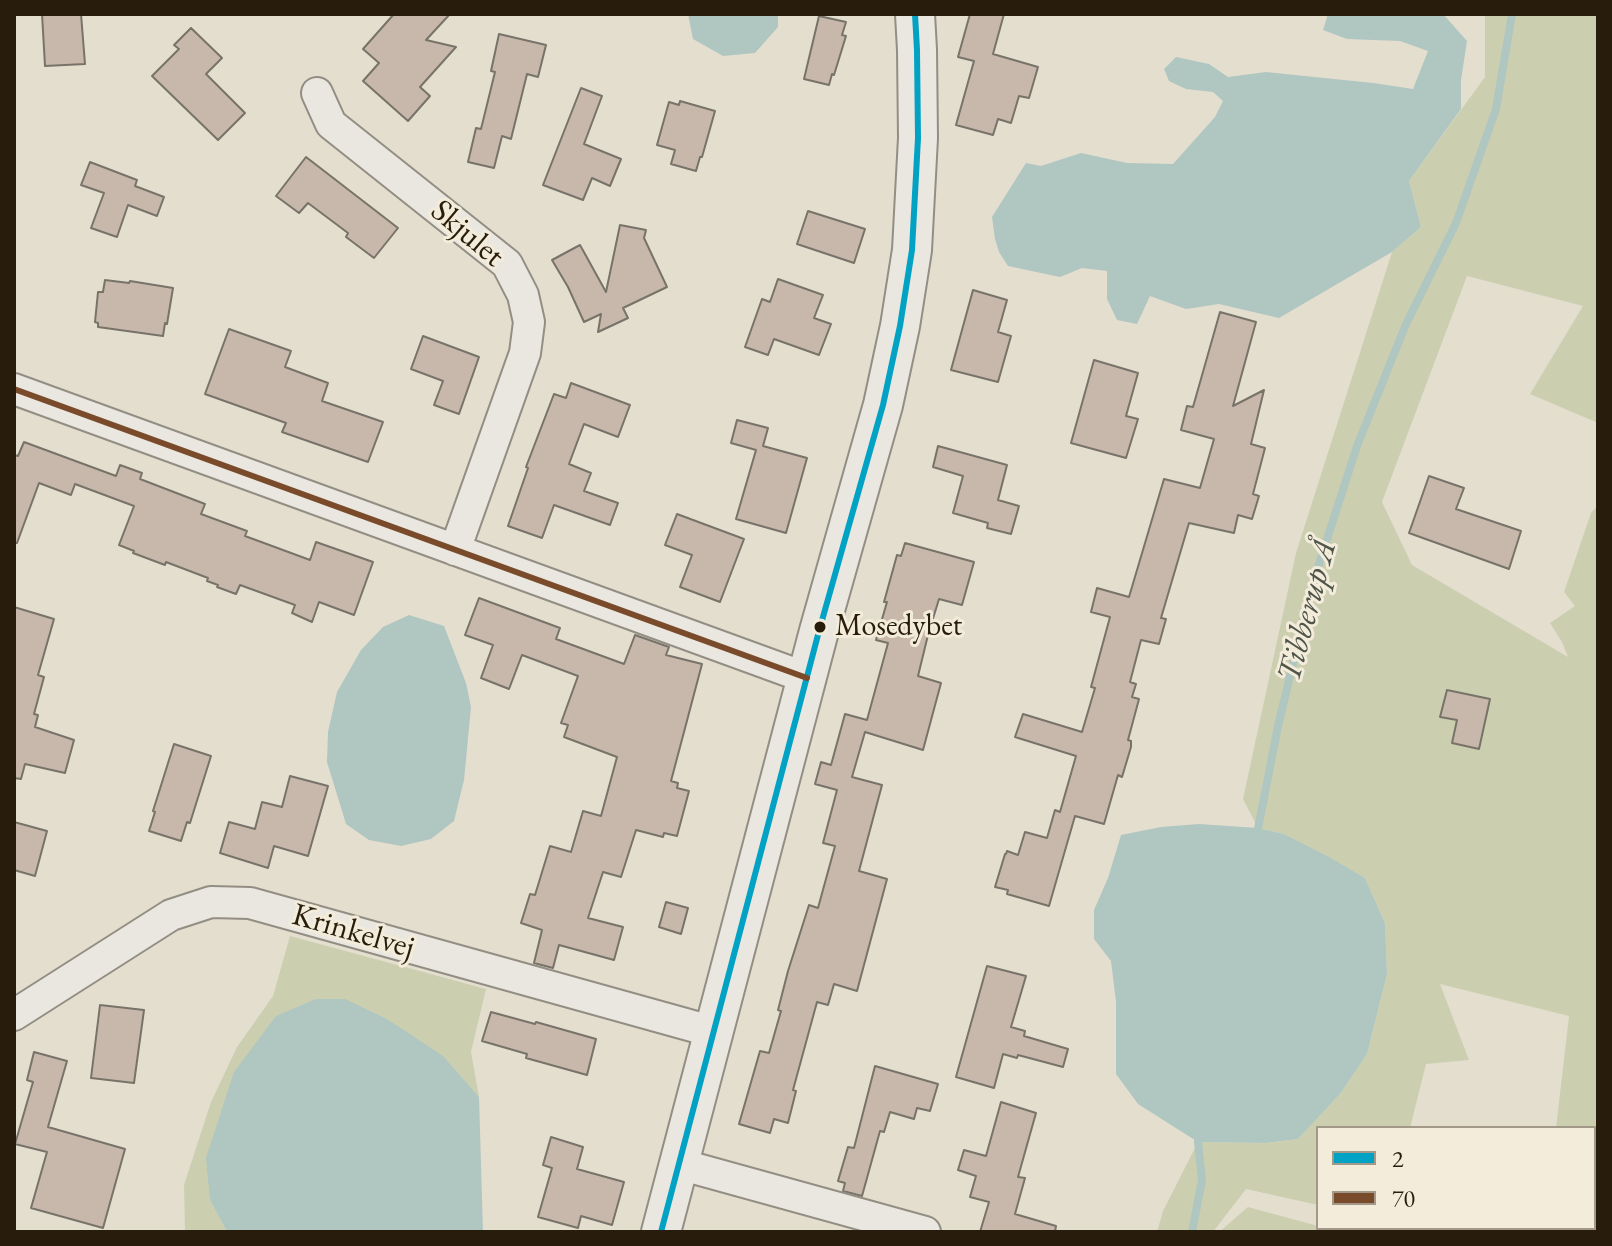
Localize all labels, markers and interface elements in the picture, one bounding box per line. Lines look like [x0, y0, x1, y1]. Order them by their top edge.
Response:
street label: Skjulet [422, 192, 512, 276]
water label: Tibberup Å [1269, 535, 1347, 687]
place label: Mosedybet [835, 609, 962, 645]
marker: Mosedybet [812, 619, 828, 635]
street label: Krinkelvej [287, 896, 419, 968]
legend [1316, 1126, 1596, 1230]
text: 2 [1392, 1143, 1404, 1174]
text: 70 [1392, 1183, 1415, 1214]

